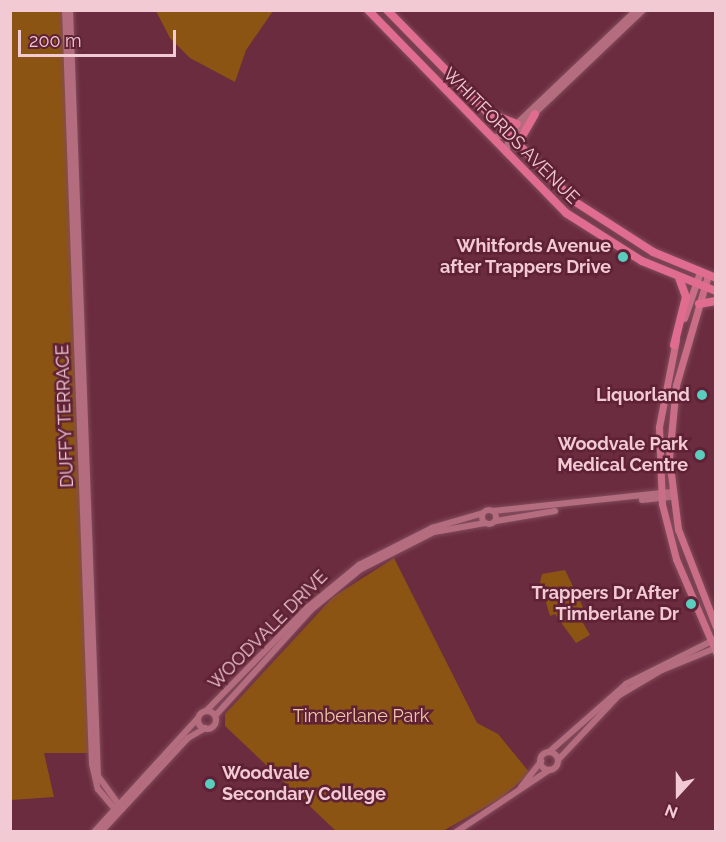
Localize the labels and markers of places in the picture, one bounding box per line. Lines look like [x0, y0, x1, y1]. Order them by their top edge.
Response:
place label: Whitfords Avenue after Trappers Drive [439, 236, 611, 278]
marker: Whitfords Avenue after Trappers Drive [616, 250, 630, 264]
place label: Liquorland [596, 384, 690, 406]
marker: Liquorland [695, 388, 709, 402]
place label: Woodvale Park Medical Centre [557, 434, 688, 476]
marker: Woodvale Park Medical Centre [693, 448, 707, 462]
place label: Trappers Dr After Timberlane Dr [531, 583, 679, 626]
marker: Trappers Dr After Timberlane Dr [684, 597, 698, 611]
place label: Woodvale Secondary College [222, 763, 386, 806]
marker: Woodvale Secondary College [203, 777, 217, 791]

